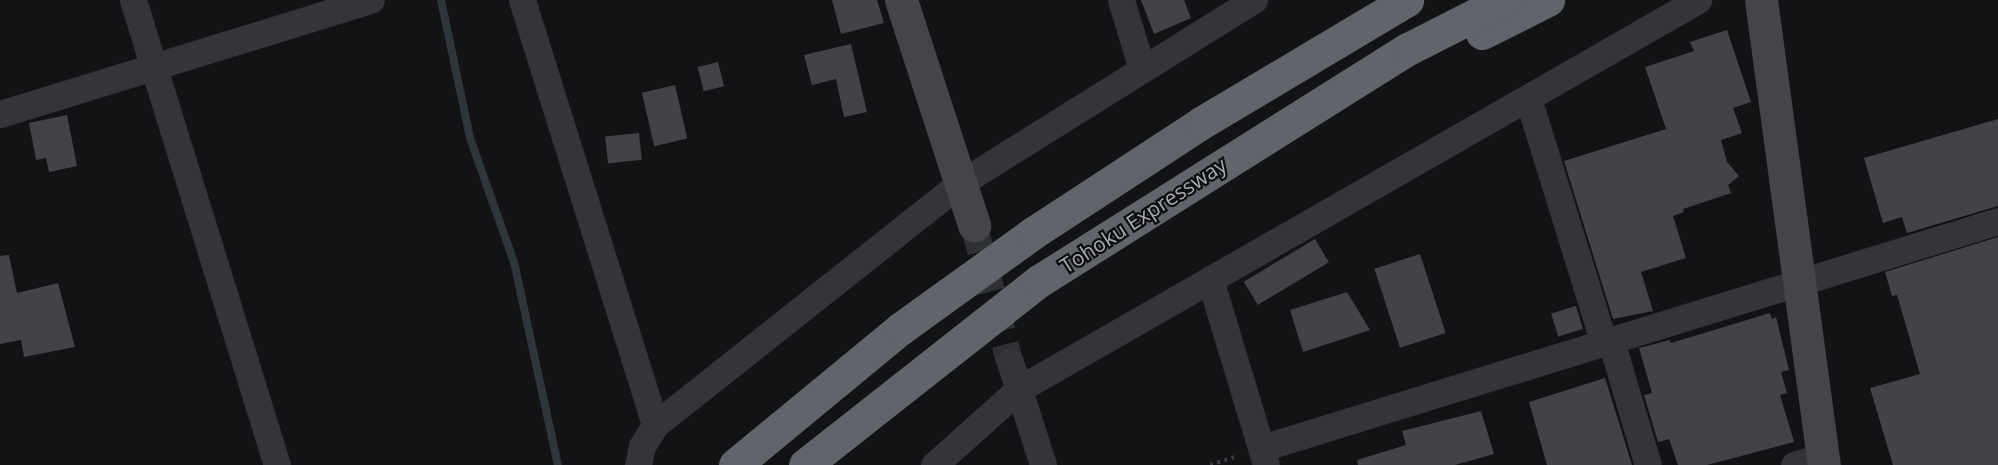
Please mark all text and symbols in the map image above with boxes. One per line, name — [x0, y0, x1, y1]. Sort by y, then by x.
street label: Tohoku Expressway — [1055, 152, 1231, 278]

